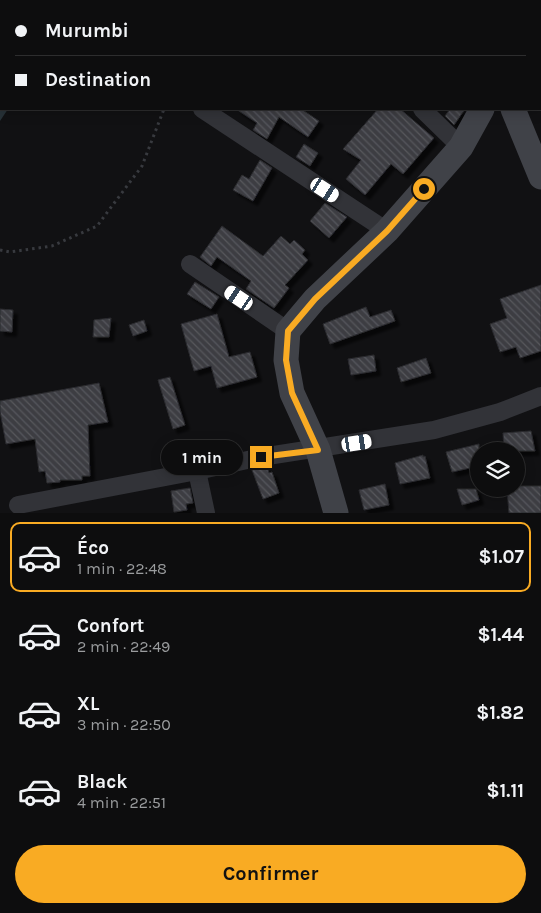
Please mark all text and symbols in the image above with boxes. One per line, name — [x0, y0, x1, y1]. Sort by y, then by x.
text: Murumbi — [45, 20, 129, 42]
text: Destination — [45, 69, 151, 91]
car — [308, 176, 341, 204]
route start — [413, 178, 435, 200]
car — [222, 283, 255, 313]
car — [341, 433, 372, 453]
callout: 1 min — [161, 440, 244, 474]
map controls — [470, 442, 525, 497]
button: layers — [470, 442, 525, 497]
route end — [250, 446, 272, 468]
text: 1 min — [182, 448, 222, 467]
icon: car — [17, 535, 62, 580]
text: Éco — [77, 537, 109, 559]
text: $1.07 — [479, 546, 524, 568]
text: 1 min · 22:48 — [77, 559, 167, 578]
icon: car — [17, 613, 62, 658]
text: Confort — [77, 615, 144, 637]
text: $1.44 — [477, 624, 524, 646]
text: 2 min · 22:49 — [77, 637, 170, 656]
icon: car — [17, 691, 62, 736]
text: XL — [77, 693, 99, 715]
text: $1.82 — [476, 702, 524, 724]
text: 3 min · 22:50 — [77, 715, 171, 734]
icon: car — [17, 769, 62, 814]
text: Black — [77, 771, 128, 793]
text: $1.11 — [487, 780, 524, 802]
text: 4 min · 22:51 — [77, 793, 166, 812]
button: Confirmer — [15, 845, 526, 903]

